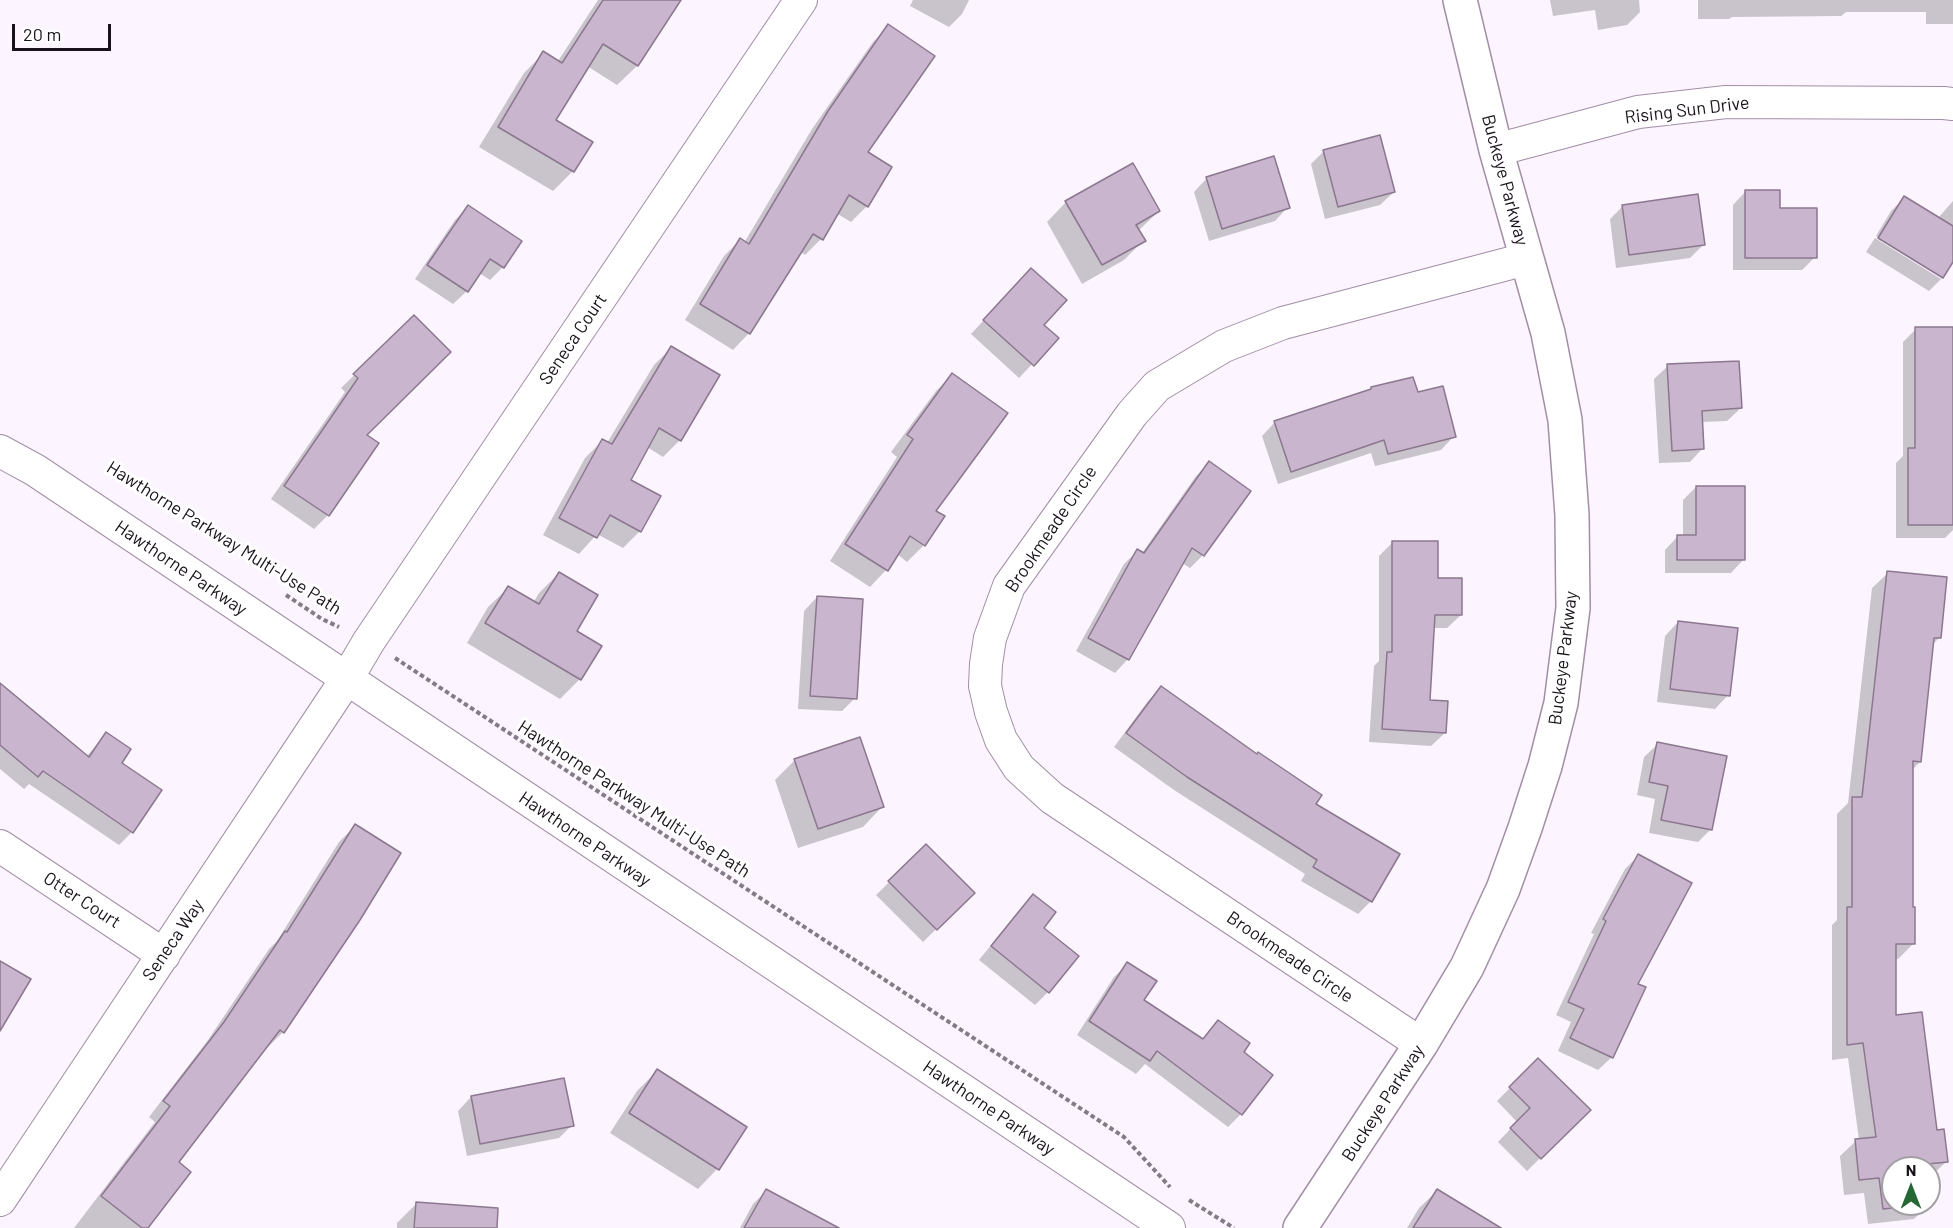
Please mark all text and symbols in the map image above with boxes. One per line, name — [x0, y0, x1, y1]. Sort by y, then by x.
scale bar — [15, 12, 114, 50]
text: 20 m — [23, 23, 61, 45]
street label: Rising Sun Drive — [1623, 92, 1751, 128]
street label: Buckeye Parkway — [1477, 112, 1533, 248]
street label: Seneca Court — [535, 289, 611, 389]
street label: Hawthorne Parkway Multi-Use Path — [103, 457, 345, 619]
street label: Brookmeade Circle — [1001, 462, 1101, 596]
street label: Hawthorne Parkway — [111, 516, 251, 620]
street label: Buckeye Parkway — [1544, 590, 1582, 726]
street label: Hawthorne Parkway Multi-Use Path — [514, 716, 754, 882]
street label: Hawthorne Parkway — [515, 787, 655, 891]
street label: Otter Court — [39, 867, 125, 933]
street label: Seneca Way — [138, 895, 208, 985]
street label: Brookmeade Circle — [1223, 907, 1357, 1007]
street label: Buckeye Parkway — [1337, 1041, 1429, 1165]
street label: Hawthorne Parkway — [919, 1056, 1059, 1160]
north arrow — [1881, 1156, 1941, 1216]
text: N — [1906, 1160, 1916, 1179]

